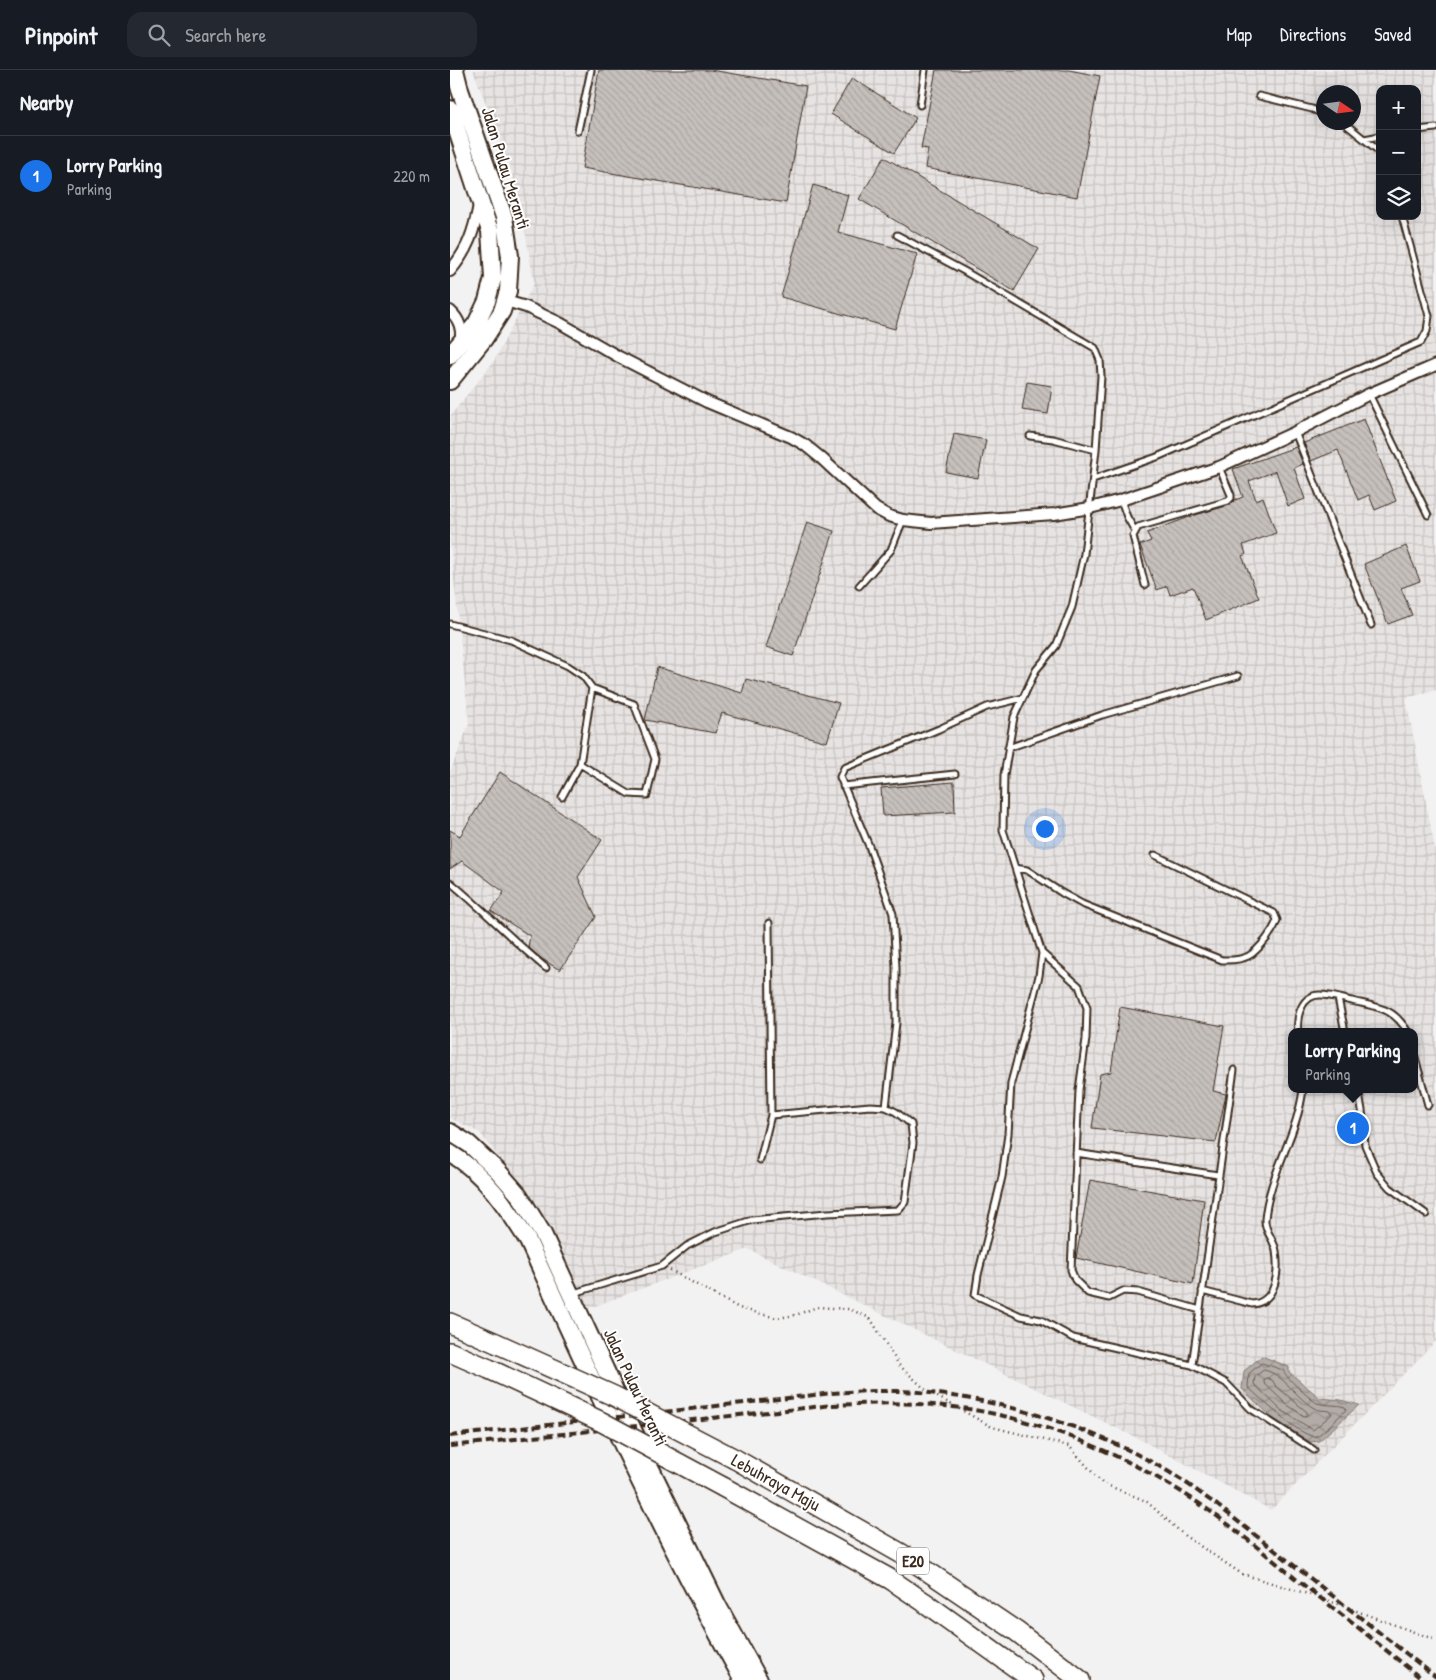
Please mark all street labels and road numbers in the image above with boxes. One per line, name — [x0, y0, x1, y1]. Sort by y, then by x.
street label: Jalan Pulau Meranti — [475, 104, 537, 232]
street label: Jalan Pulau Meranti — [598, 1324, 674, 1450]
street label: Lebuhraya Maju — [727, 1447, 825, 1517]
road number: E20 — [897, 1548, 929, 1574]

